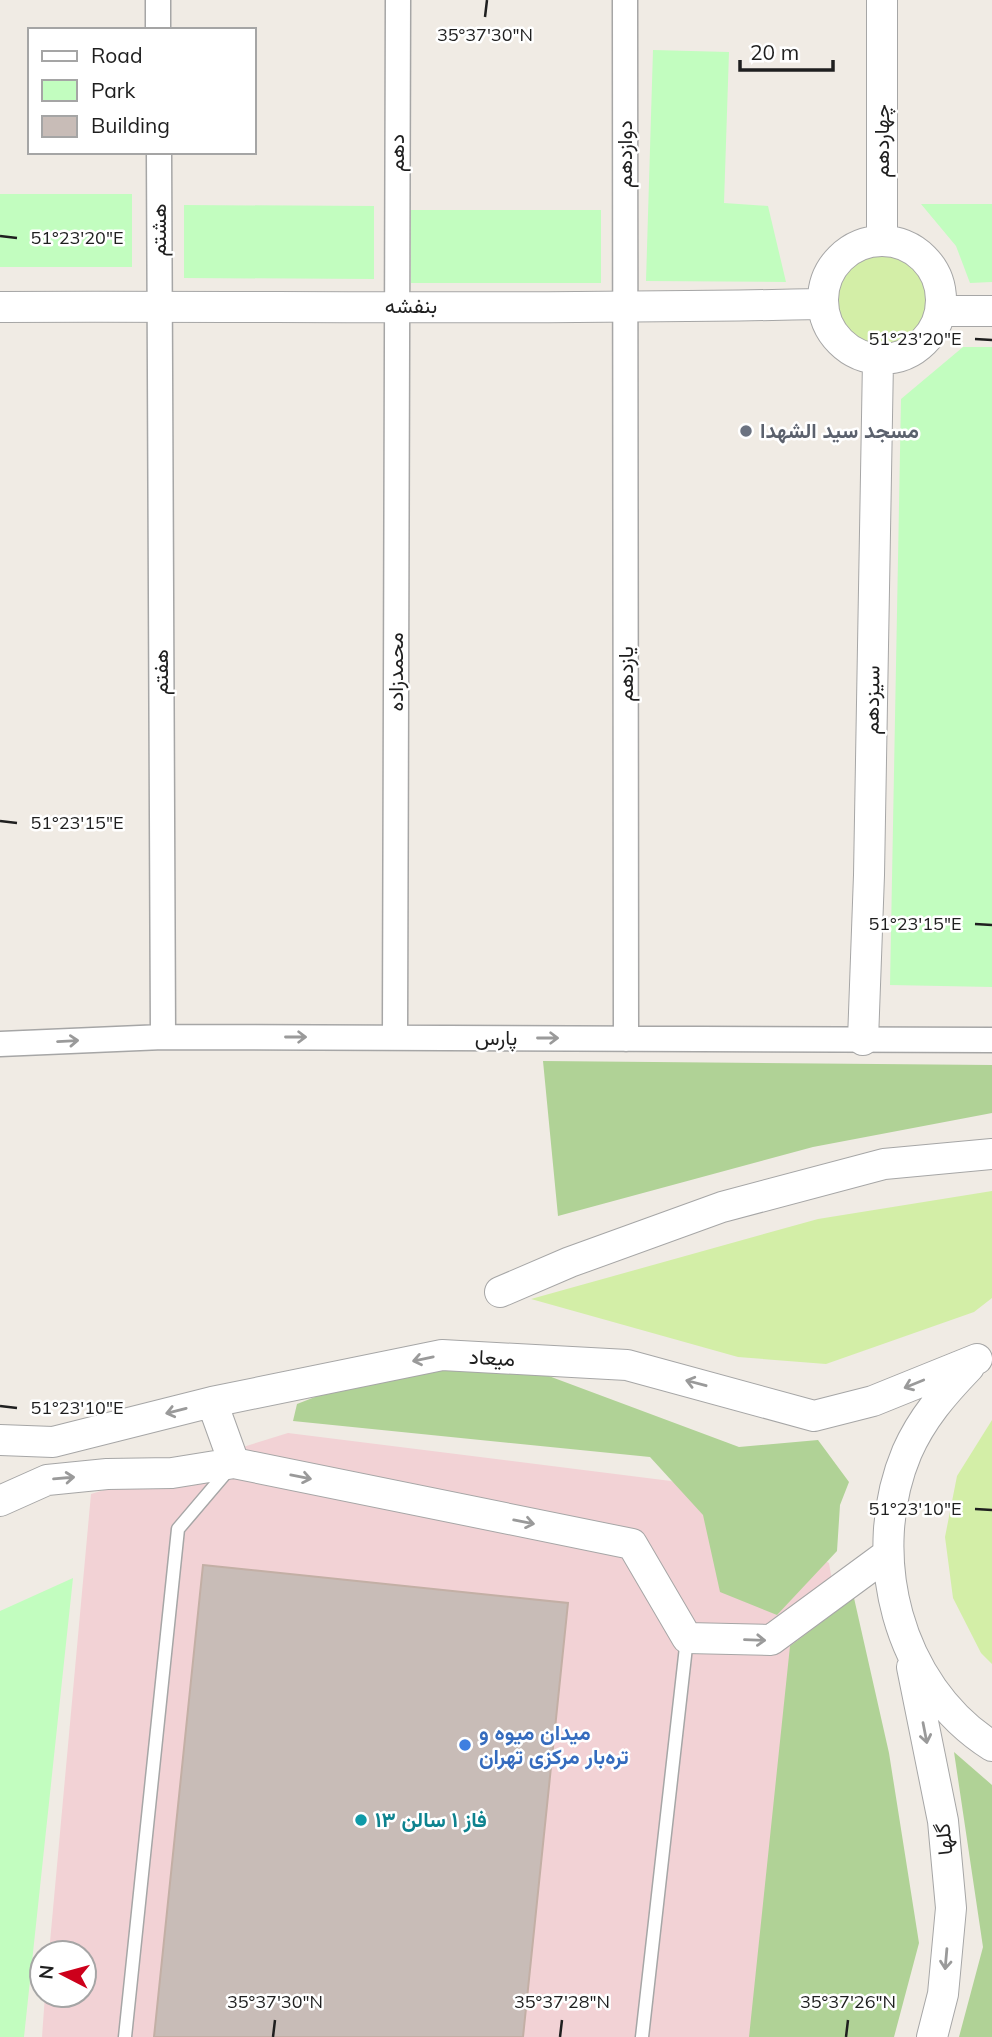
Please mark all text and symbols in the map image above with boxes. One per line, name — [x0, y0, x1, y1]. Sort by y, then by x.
text: 35°37'30"N — [437, 23, 533, 46]
legend — [28, 28, 256, 154]
scale bar — [740, 28, 833, 72]
text: 20 m — [750, 39, 799, 65]
text: Road — [91, 42, 142, 68]
text: Park — [91, 77, 135, 103]
street label: چهاردهم — [868, 104, 896, 178]
text: Building — [91, 112, 170, 138]
street label: دوازدهم — [611, 120, 639, 188]
street label: دهم — [383, 134, 411, 172]
street label: هشتم — [145, 203, 173, 257]
text: 51°23'20"E — [30, 226, 124, 249]
street label: بنفشه — [385, 292, 437, 318]
text: 51°23'20"E — [868, 327, 962, 350]
place label: مسجد سید الشهدا — [760, 417, 919, 444]
marker: مسجد سید الشهدا — [738, 423, 754, 439]
street label: محمدزاده — [382, 632, 409, 712]
street label: یازدهم — [612, 646, 640, 702]
street label: هفتم — [147, 649, 175, 695]
street label: سیزدهم — [857, 665, 887, 735]
text: 51°23'15"E — [30, 811, 124, 834]
text: 51°23'15"E — [868, 912, 962, 935]
street label: پارس — [475, 1024, 517, 1052]
one-way arrow — [284, 1030, 307, 1044]
one-way arrow — [536, 1031, 559, 1045]
one-way arrow — [56, 1034, 79, 1047]
street label: میعاد — [468, 1343, 516, 1371]
one-way arrow — [412, 1353, 435, 1366]
one-way arrow — [685, 1376, 707, 1389]
one-way arrow — [904, 1379, 926, 1392]
text: 51°23'10"E — [30, 1396, 124, 1419]
one-way arrow — [165, 1405, 188, 1418]
one-way arrow — [289, 1470, 312, 1484]
one-way arrow — [52, 1471, 75, 1484]
text: 51°23'10"E — [868, 1497, 962, 1520]
one-way arrow — [512, 1515, 535, 1529]
one-way arrow — [743, 1633, 766, 1646]
place label: میدان میوه و تره‌بار مرکزی تهران — [479, 1719, 629, 1770]
one-way arrow — [919, 1721, 933, 1744]
marker: میدان میوه و تره‌بار مرکزی تهران — [457, 1737, 473, 1753]
place label: فاز ۱ سالن ۱۳ — [375, 1806, 487, 1833]
marker: فاز ۱ سالن ۱۳ — [353, 1812, 369, 1828]
street label: گلها — [928, 1822, 959, 1856]
north arrow — [28, 1939, 98, 2009]
one-way arrow — [939, 1947, 952, 1969]
text: N — [33, 1964, 59, 1981]
text: 35°37'30"N — [227, 1990, 323, 2013]
text: 35°37'28"N — [514, 1990, 610, 2013]
text: 35°37'26"N — [800, 1990, 896, 2013]

